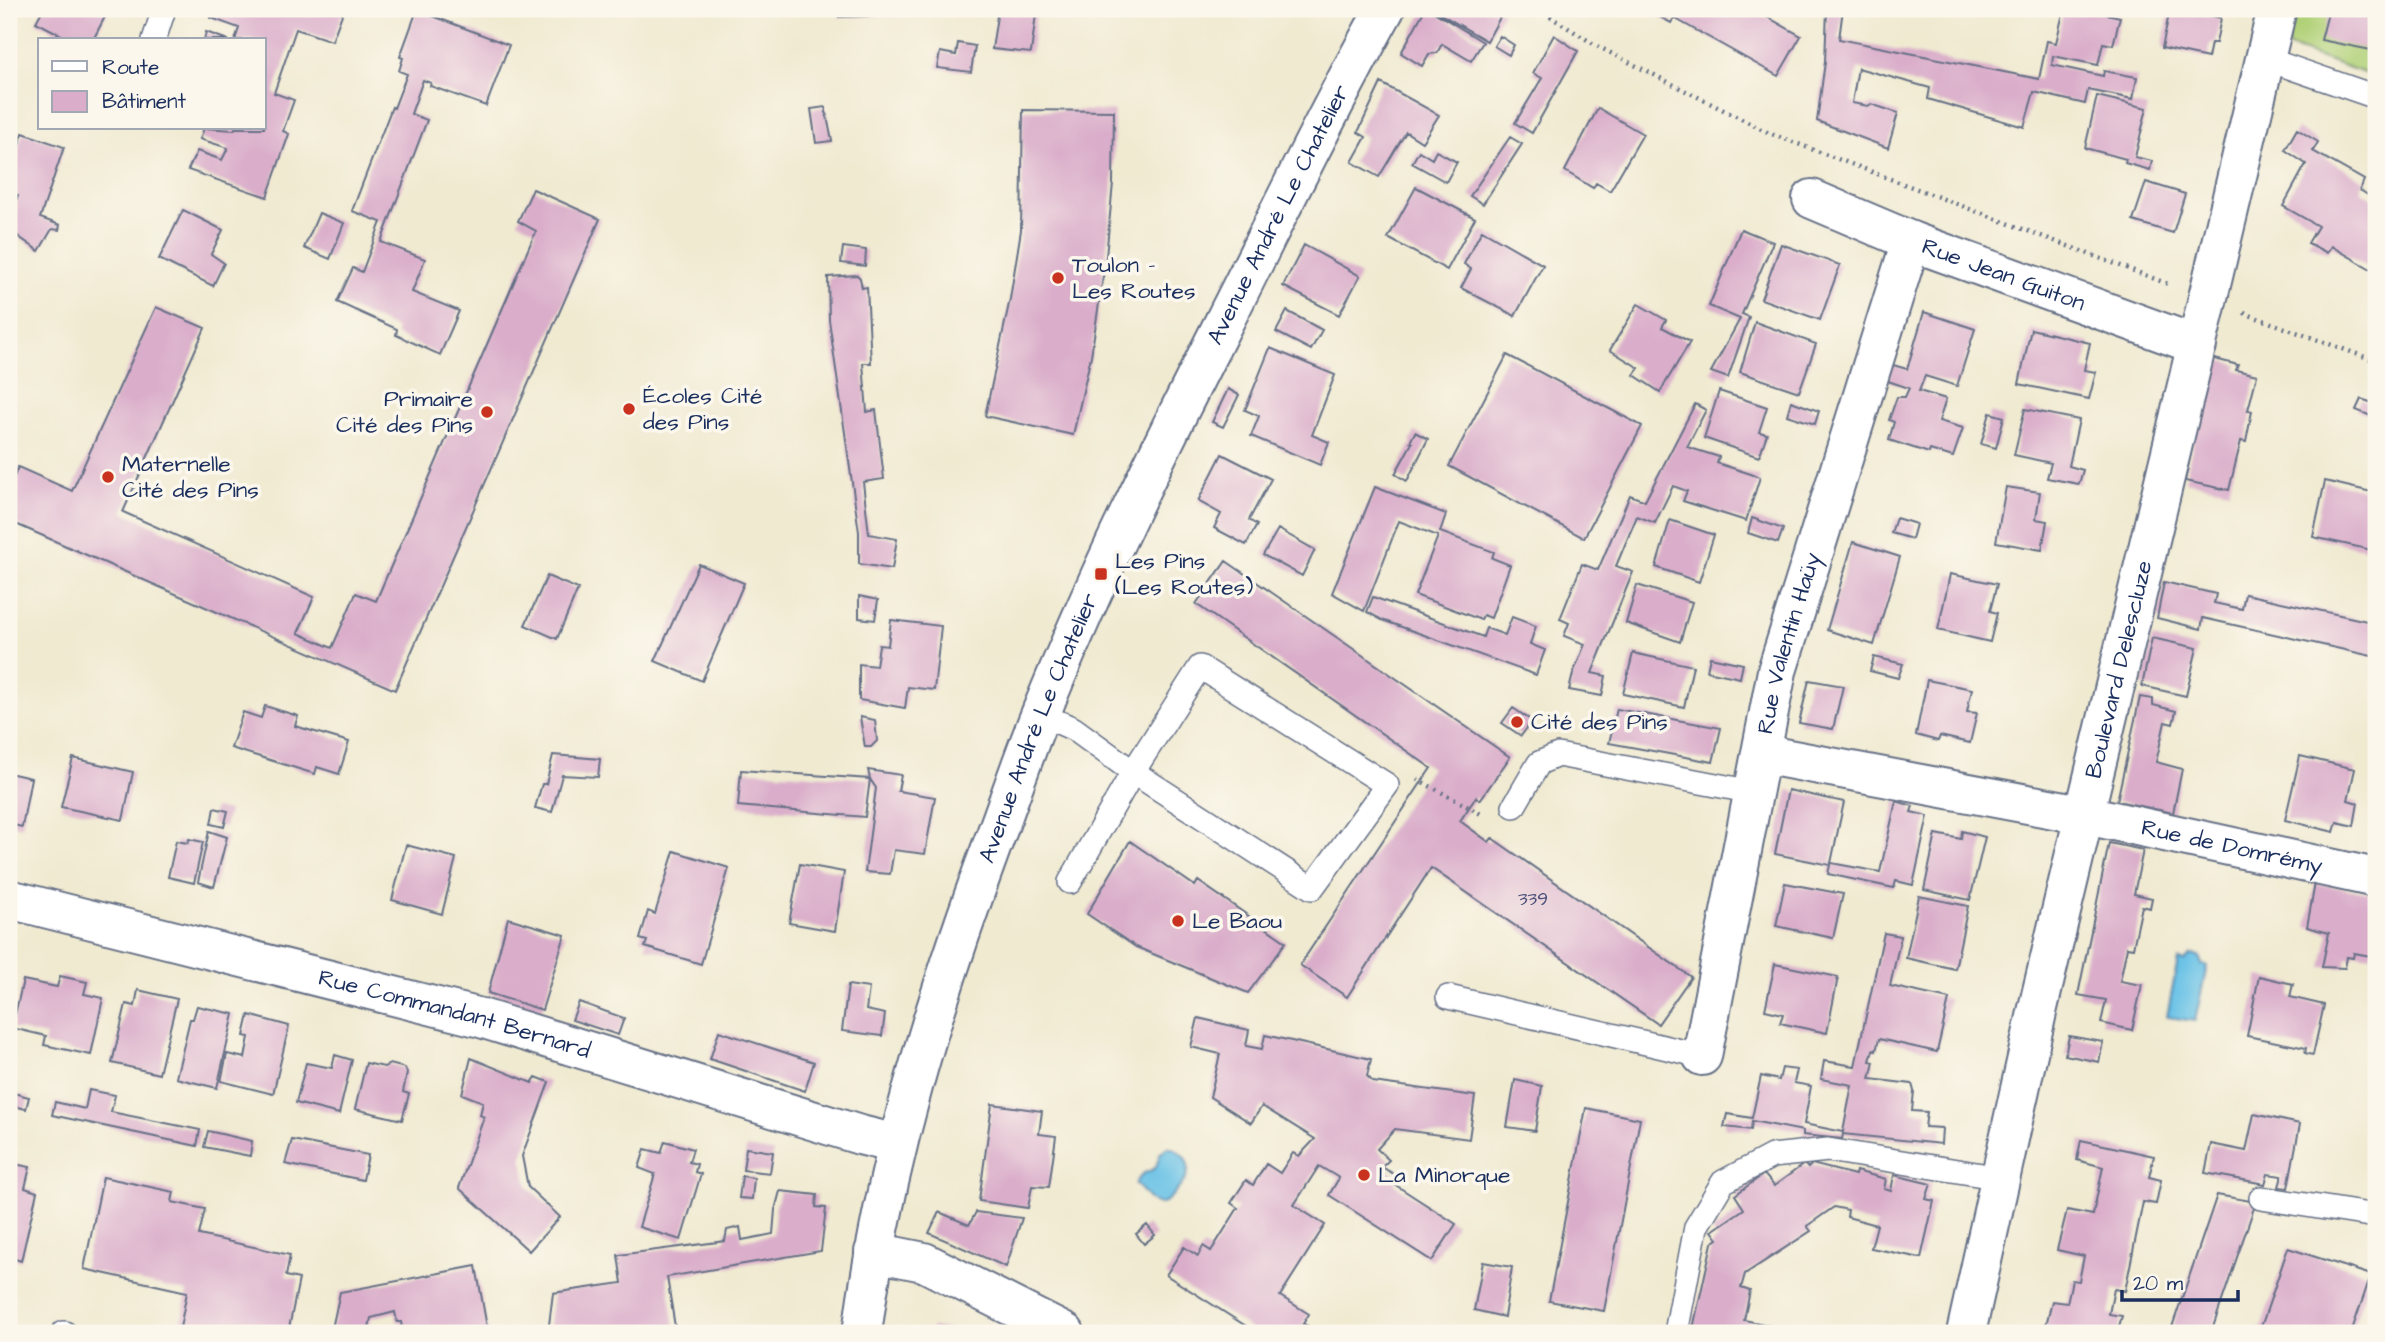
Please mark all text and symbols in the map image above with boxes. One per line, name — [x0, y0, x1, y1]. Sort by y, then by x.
legend — [38, 38, 266, 130]
text: Route — [102, 53, 159, 82]
street label: Avenue André Le Chatelier — [1199, 79, 1357, 350]
text: Bâtiment — [102, 87, 186, 116]
street label: Rue Jean Guiton — [1917, 230, 2090, 319]
place label: Toulon - Les Routes — [1072, 249, 1195, 307]
marker: Toulon - Les Routes — [1050, 270, 1066, 286]
place label: Écoles Cité des Pins — [643, 380, 762, 438]
place label: Primaire Cité des Pins — [336, 383, 473, 441]
marker: Écoles Cité des Pins — [621, 401, 637, 417]
marker: Primaire Cité des Pins — [479, 404, 495, 420]
place label: Maternelle Cité des Pins — [122, 448, 259, 506]
marker: Maternelle Cité des Pins — [100, 469, 116, 485]
place label: Les Pins (Les Routes) — [1115, 545, 1253, 603]
street label: Rue Valentin Haüy — [1749, 548, 1830, 737]
street label: Boulevard Delescluze — [2077, 557, 2161, 782]
marker: Les Pins (Les Routes) — [1093, 566, 1109, 582]
street label: Avenue André Le Chatelier — [971, 588, 1106, 867]
place label: Cité des Pins — [1531, 706, 1668, 738]
marker: Cité des Pins — [1509, 714, 1525, 730]
street label: Rue de Domrémy — [2138, 811, 2326, 883]
house number: 339 — [1518, 886, 1548, 913]
place label: Le Baou — [1192, 905, 1282, 937]
marker: Le Baou — [1170, 913, 1186, 929]
street label: Rue Commandant Bernard — [315, 962, 594, 1067]
place label: La Minorque — [1378, 1159, 1510, 1191]
marker: La Minorque — [1356, 1167, 1372, 1183]
scale bar — [2122, 1258, 2238, 1302]
text: 20 m — [2133, 1269, 2184, 1298]

